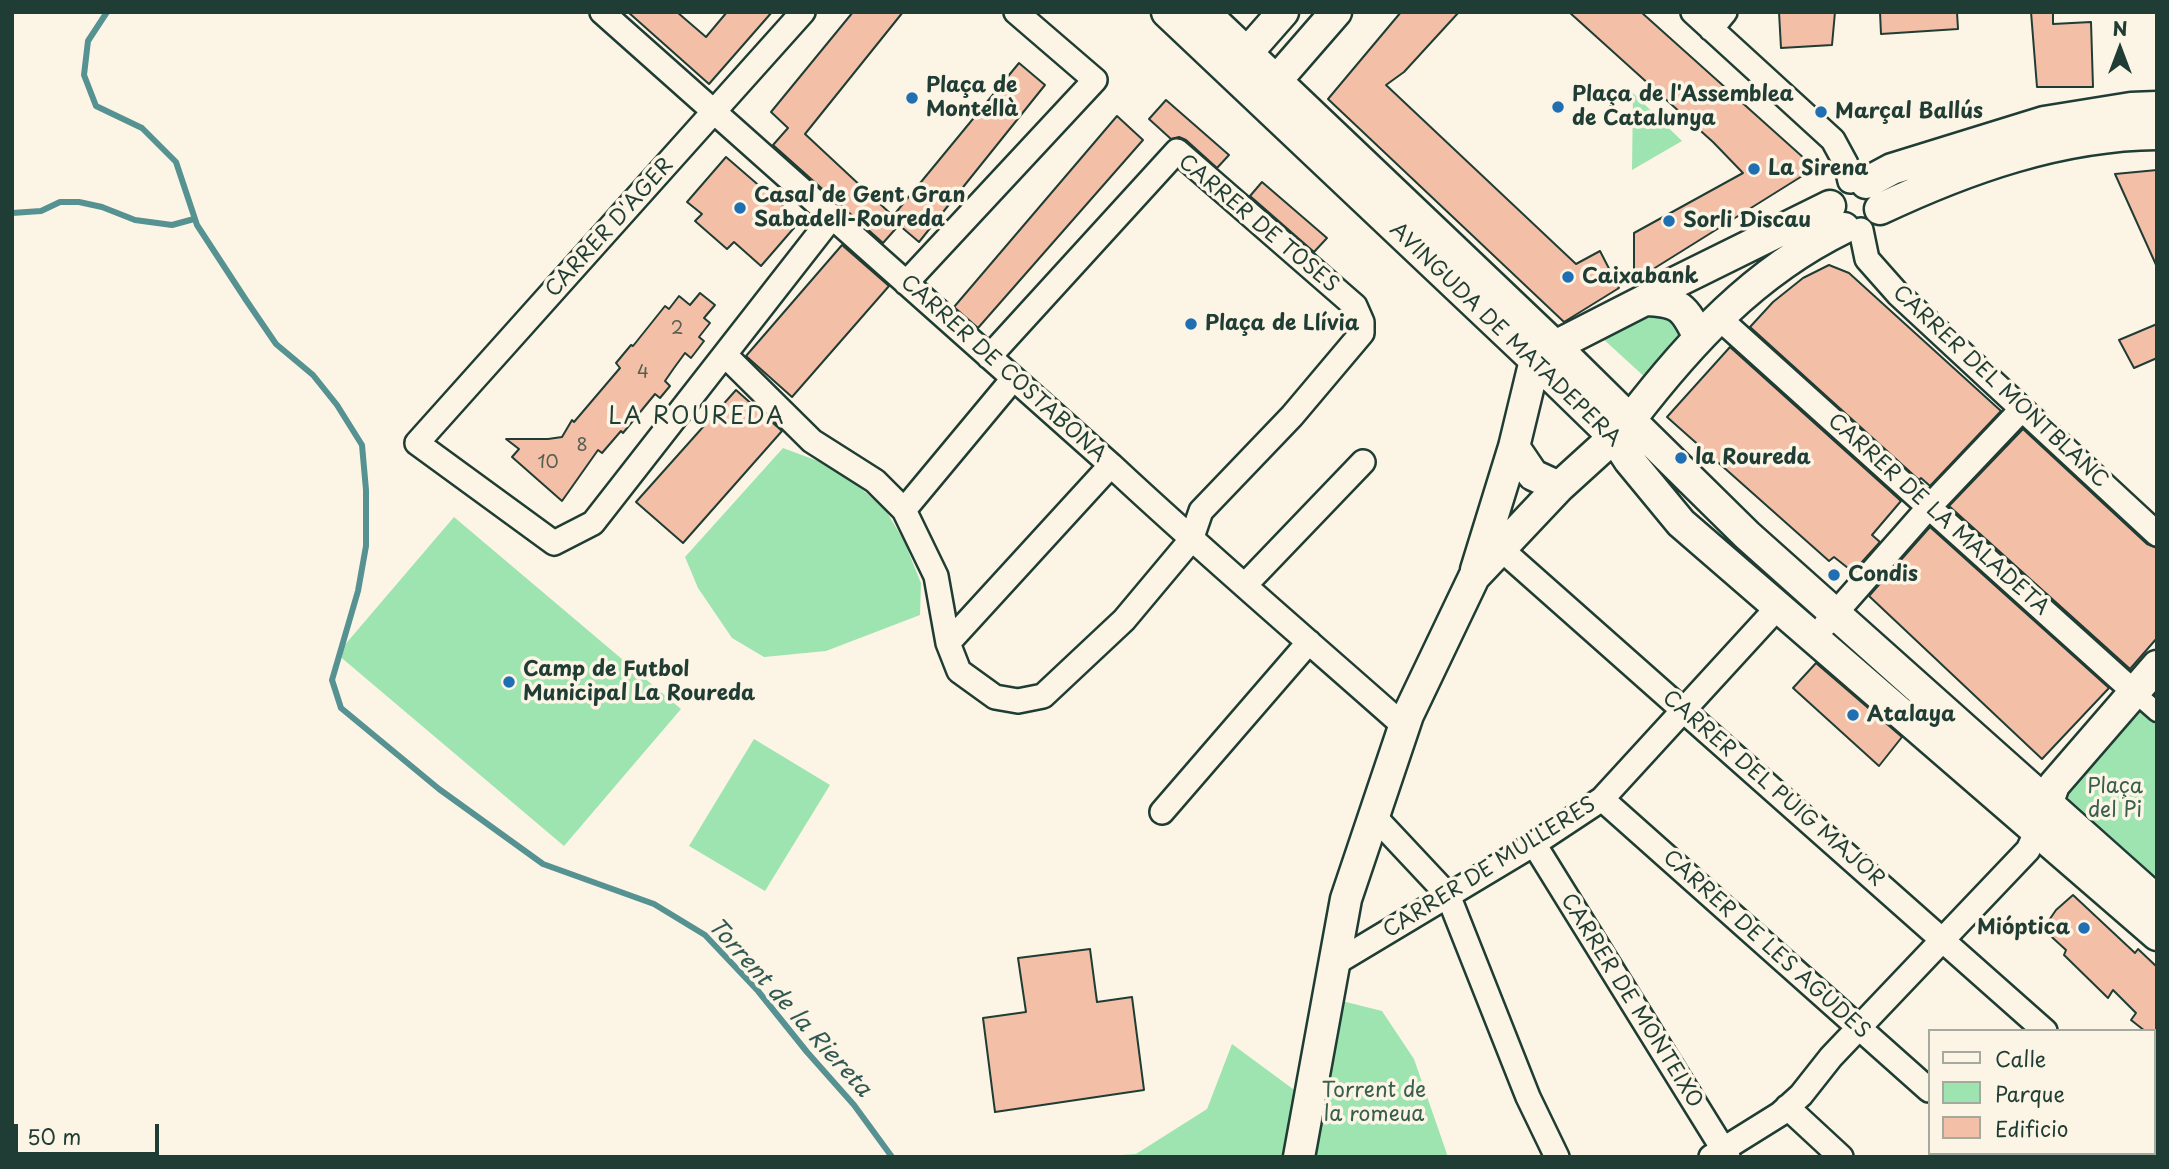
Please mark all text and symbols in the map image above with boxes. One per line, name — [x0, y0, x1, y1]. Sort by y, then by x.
north arrow — [2085, 14, 2155, 84]
text: N — [2112, 14, 2128, 42]
place label: Plaça de Montellà — [926, 73, 1018, 123]
place label: Plaça de l'Assemblea de Catalunya — [1572, 82, 1794, 132]
marker: Plaça de Montellà — [904, 90, 920, 106]
marker: Plaça de l'Assemblea de Catalunya — [1550, 99, 1566, 115]
place label: Marçal Ballús — [1835, 99, 1983, 125]
marker: Marçal Ballús — [1813, 104, 1829, 120]
street label: CARRER DE TOSES — [1173, 150, 1343, 298]
street label: CARRER D'AGER — [541, 153, 679, 303]
place label: La Sirena — [1768, 156, 1869, 182]
marker: La Sirena — [1746, 161, 1762, 177]
place label: Casal de Gent Gran Sabadell-Roureda — [754, 183, 965, 233]
marker: Casal de Gent Gran Sabadell-Roureda — [732, 200, 748, 216]
place label: Sorli Discau — [1683, 208, 1811, 234]
marker: Sorli Discau — [1661, 213, 1677, 229]
street label: AVINGUDA DE MATADEPERA — [1384, 217, 1626, 453]
place label: Caixabank — [1582, 264, 1698, 290]
marker: Caixabank — [1560, 269, 1576, 285]
street label: CARRER DE COSTABONA — [895, 270, 1111, 468]
street label: CARRER DEL MONTBLANC — [1887, 281, 2113, 493]
place label: Plaça de Llívia — [1205, 311, 1359, 337]
marker: Plaça de Llívia — [1183, 316, 1199, 332]
house number: 2 — [671, 318, 683, 340]
house number: 4 — [637, 362, 649, 384]
district label: LA ROUREDA — [611, 404, 783, 432]
street label: CARRER DE LA MALADETA — [1822, 409, 2054, 621]
house number: 8 — [576, 435, 588, 457]
place label: la Roureda — [1695, 445, 1811, 471]
marker: la Roureda — [1673, 450, 1689, 466]
house number: 10 — [537, 452, 559, 474]
place label: Condis — [1848, 562, 1918, 588]
marker: Condis — [1826, 567, 1842, 583]
place label: Camp de Futbol Municipal La Roureda — [523, 657, 755, 707]
marker: Camp de Futbol Municipal La Roureda — [501, 674, 517, 690]
street label: CARRER DEL PUIG MAJOR — [1657, 686, 1889, 892]
place label: Atalaya — [1867, 702, 1956, 728]
marker: Atalaya — [1845, 707, 1861, 723]
park label: Plaça del Pi — [2087, 774, 2143, 824]
street label: CARRER DE MULLERES — [1379, 792, 1601, 944]
street label: CARRER DE LES AGUDES — [1657, 845, 1875, 1045]
street label: CARRER DE MONTEIXO — [1555, 889, 1707, 1113]
water label: Torrent de la Riereta — [702, 913, 876, 1103]
place label: Mióptica — [1977, 915, 2070, 941]
marker: Mióptica — [2076, 920, 2092, 936]
legend — [1927, 1029, 2155, 1155]
text: Calle — [1995, 1042, 2046, 1074]
text: Parque — [1995, 1077, 2065, 1109]
park label: Torrent de la romeua — [1322, 1078, 1426, 1128]
scale bar — [18, 1110, 163, 1154]
text: Edificio — [1995, 1112, 2068, 1144]
text: 50 m — [27, 1120, 81, 1152]

